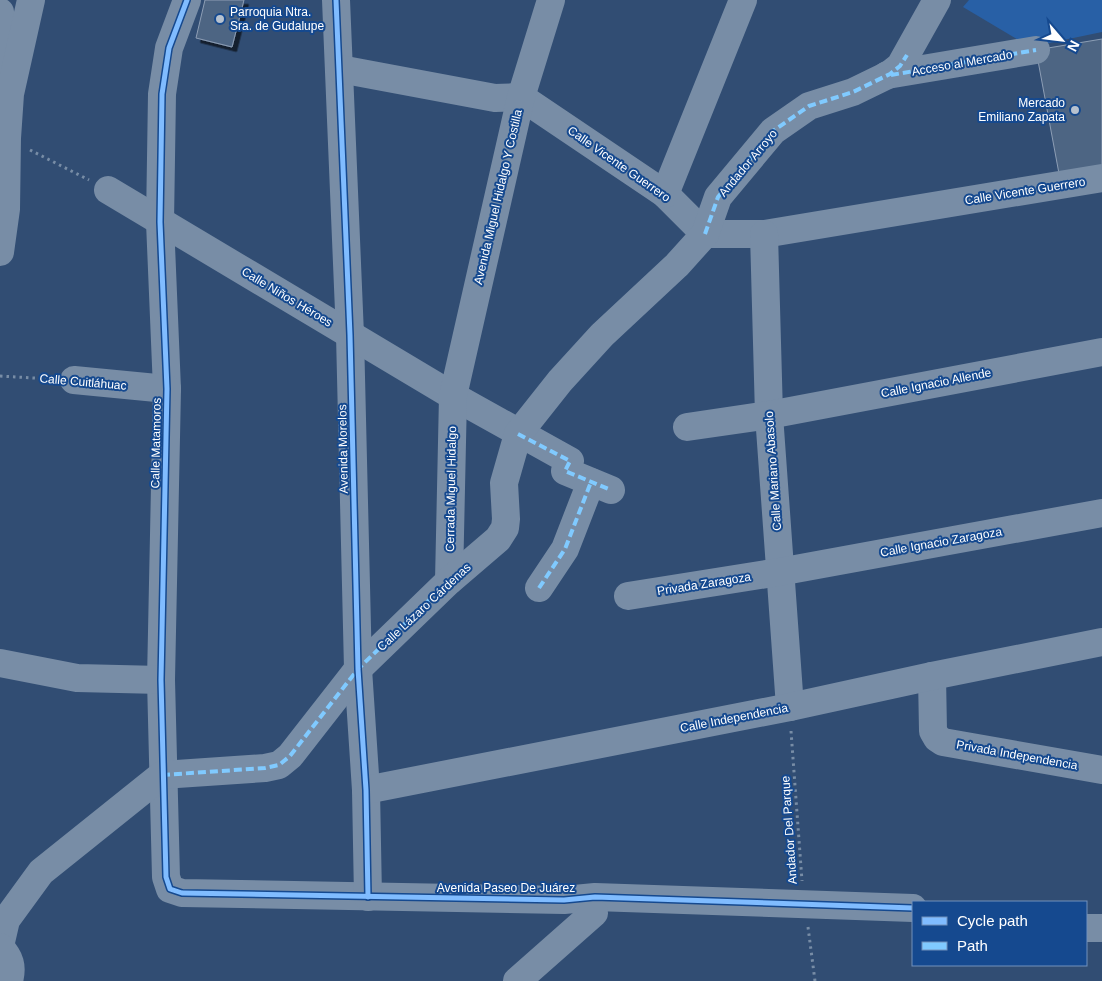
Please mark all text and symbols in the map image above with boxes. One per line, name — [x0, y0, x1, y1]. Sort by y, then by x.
place label: Parroquia Ntra. Sra. de Gudalupe — [230, 5, 324, 33]
marker: Parroquia Ntra. Sra. de Gudalupe — [214, 13, 226, 25]
north arrow — [1037, 15, 1087, 65]
text: N — [1064, 38, 1083, 54]
street label: Acceso al Mercado — [911, 47, 1014, 79]
place label: Mercado Emiliano Zapata — [978, 96, 1065, 124]
marker: Mercado Emiliano Zapata — [1069, 104, 1081, 116]
street label: Avenida Miguel Hidalgo Y Costilla — [471, 108, 525, 286]
street label: Calle Vicente Guerrero — [565, 123, 673, 205]
street label: Andador Arroyo — [716, 126, 780, 199]
street label: Calle Vicente Guerrero — [964, 175, 1087, 207]
street label: Calle Niños Héroes — [239, 264, 335, 330]
street label: Calle Ignacio Allende — [880, 365, 993, 401]
street label: Calle Cuitláhuac — [39, 371, 127, 393]
street label: Calle Matamoros — [148, 398, 164, 488]
street label: Avenida Morelos — [335, 404, 351, 494]
street label: Calle Mariano Abasolo — [762, 410, 784, 531]
street label: Cerrada Miguel Hidalgo — [443, 426, 459, 552]
street label: Calle Ignacio Zaragoza — [879, 524, 1003, 560]
street label: Calle Lázaro Cárdenas — [374, 560, 474, 654]
street label: Privada Zaragoza — [656, 570, 752, 598]
street label: Calle Independencia — [679, 701, 789, 735]
street label: Privada Independencia — [955, 737, 1079, 773]
street label: Andador Del Parque — [778, 775, 800, 885]
street label: Avenida Paseo De Juárez — [437, 881, 575, 895]
legend — [912, 901, 1087, 966]
text: Cycle path — [957, 912, 1028, 929]
text: Path — [957, 937, 988, 954]

